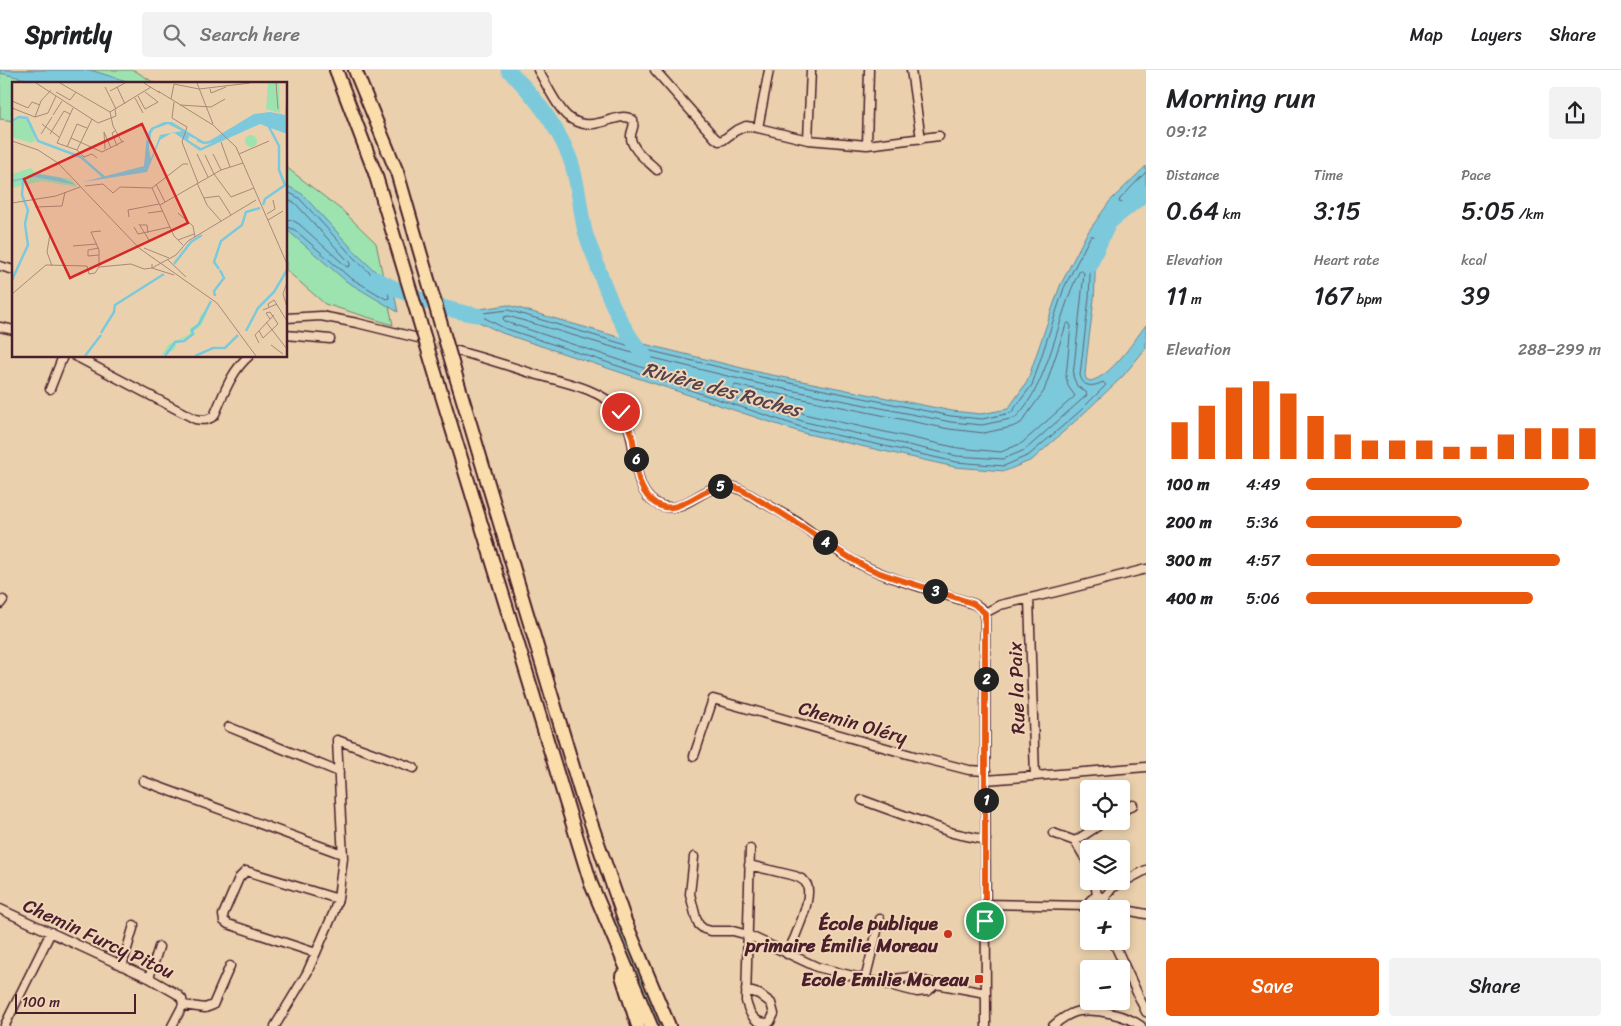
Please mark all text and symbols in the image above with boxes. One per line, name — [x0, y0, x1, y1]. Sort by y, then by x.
search box — [142, 12, 492, 57]
text: Sprintly — [25, 14, 112, 56]
text: Search here — [200, 18, 300, 51]
text: Map — [1410, 19, 1443, 51]
text: Layers — [1471, 19, 1522, 51]
text: Share — [1550, 19, 1596, 51]
icon: search — [160, 21, 188, 49]
text: Morning run — [1166, 73, 1316, 122]
inset map — [12, 82, 288, 358]
button: share — [1549, 87, 1601, 139]
text: 09:12 — [1166, 117, 1207, 146]
text: Distance — [1166, 163, 1219, 188]
text: Time — [1314, 163, 1343, 188]
text: Pace — [1461, 163, 1491, 188]
text: 0.64 — [1166, 188, 1219, 233]
text: 3:15 — [1314, 188, 1361, 233]
text: 5:05 — [1461, 188, 1515, 233]
text: km — [1219, 202, 1241, 227]
text: /km — [1515, 202, 1544, 227]
text: Elevation — [1166, 248, 1223, 273]
text: Heart rate — [1314, 248, 1379, 273]
text: kcal — [1461, 248, 1487, 273]
text: 11 — [1166, 273, 1187, 318]
text: 167 — [1314, 273, 1353, 318]
text: 39 — [1461, 273, 1490, 318]
text: m — [1187, 287, 1202, 312]
text: bpm — [1353, 287, 1382, 312]
text: Elevation — [1166, 335, 1231, 364]
text: 288–299 m — [1518, 335, 1601, 364]
water label: Rivière des Roches — [639, 352, 808, 428]
pin — [600, 391, 642, 433]
icon: check — [607, 398, 635, 426]
pin: 6 — [624, 446, 648, 472]
text: 6 — [633, 447, 640, 472]
text: 100 m — [1166, 470, 1210, 499]
text: 4:49 — [1246, 470, 1281, 499]
pin: 5 — [708, 474, 732, 498]
text: 5 — [716, 474, 725, 499]
text: 200 m — [1166, 508, 1212, 537]
text: 5:36 — [1246, 508, 1278, 537]
pin: 4 — [812, 530, 838, 554]
text: 4 — [821, 530, 830, 555]
text: 300 m — [1166, 546, 1211, 575]
text: 4:57 — [1246, 546, 1280, 575]
pin: 3 — [922, 578, 948, 604]
text: 3 — [932, 579, 939, 604]
text: 400 m — [1166, 584, 1213, 613]
text: 5:06 — [1246, 584, 1280, 613]
street label: Rue la Paix — [998, 641, 1035, 735]
pin: 2 — [974, 666, 998, 692]
text: 2 — [982, 667, 991, 692]
street label: Chemin Oléry — [795, 691, 911, 754]
map controls — [1080, 780, 1130, 1010]
button: locate — [1080, 780, 1130, 830]
pin: 1 — [974, 788, 998, 812]
text: 1 — [983, 788, 990, 813]
button: layers — [1080, 840, 1130, 890]
street label: Chemin Furcy Pitou — [18, 889, 180, 988]
pin — [964, 900, 1006, 942]
button: + — [1080, 900, 1130, 950]
place label: École publique primaire Émilie Moreau — [743, 907, 939, 962]
icon: arrive — [971, 907, 999, 935]
marker: École publique primaire Émilie Moreau — [942, 928, 954, 940]
button: Save — [1166, 958, 1379, 1016]
button: Share — [1389, 958, 1601, 1016]
button: − — [1080, 960, 1130, 1010]
place label: Ecole Emilie Moreau — [801, 963, 970, 996]
marker: Ecole Emilie Moreau — [973, 973, 985, 985]
text: 100 m — [22, 990, 60, 1015]
scale bar — [15, 991, 136, 1014]

